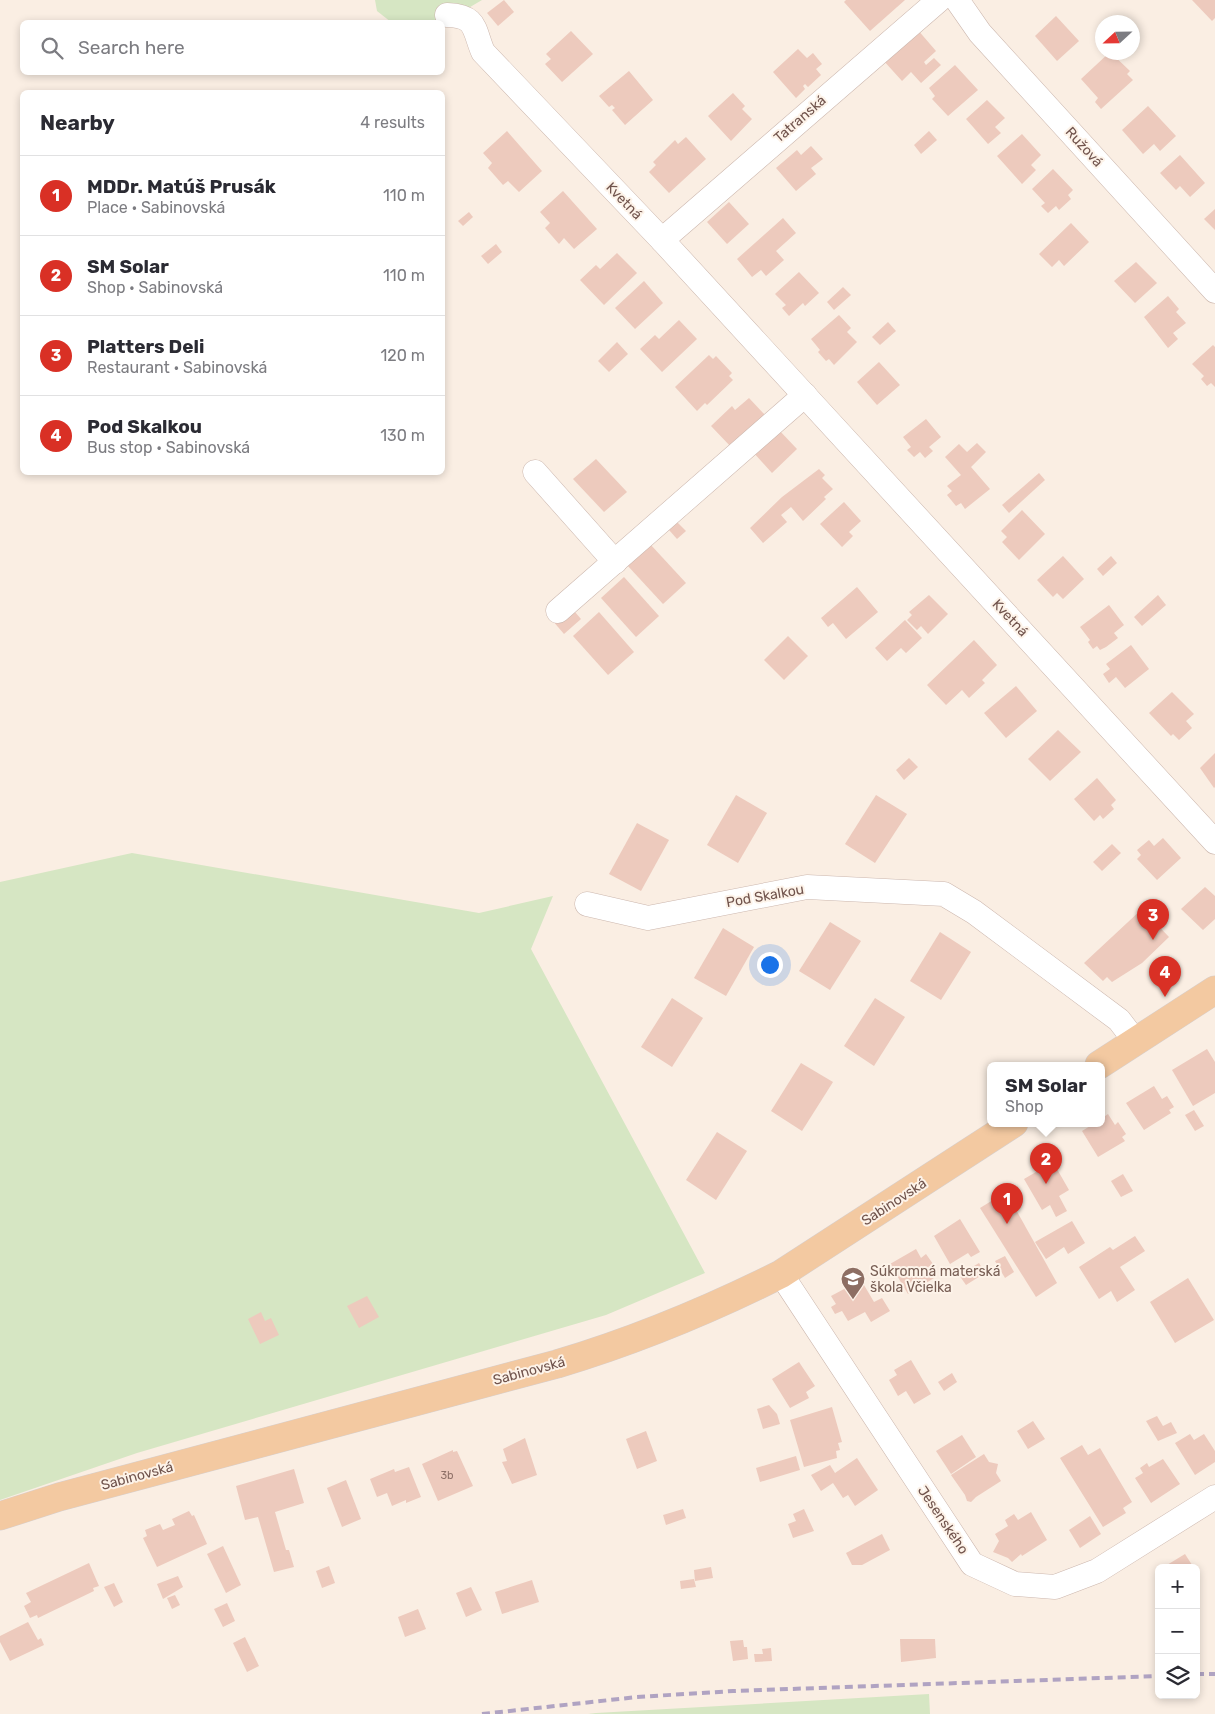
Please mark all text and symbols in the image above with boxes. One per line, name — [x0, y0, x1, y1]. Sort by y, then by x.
north arrow — [1095, 15, 1140, 60]
search box — [20, 20, 445, 75]
icon: search — [38, 34, 66, 62]
text: Search here — [78, 36, 185, 59]
street label: Tatranská — [771, 92, 829, 146]
text: Nearby — [40, 110, 115, 135]
text: 4 results — [360, 113, 425, 132]
street label: Ružová — [1062, 124, 1106, 170]
text: MDDr. Matúš Prusák — [87, 175, 276, 198]
street label: Kvetná — [602, 179, 646, 223]
text: 1 — [52, 186, 60, 205]
text: 110 m — [383, 186, 425, 205]
text: Place · Sabinovská — [87, 198, 225, 217]
text: SM Solar — [87, 255, 169, 278]
text: 2 — [51, 266, 61, 285]
text: 110 m — [383, 266, 425, 285]
text: Shop · Sabinovská — [87, 278, 223, 297]
text: Platters Deli — [87, 335, 204, 358]
text: 3 — [51, 346, 61, 365]
text: 120 m — [380, 346, 425, 365]
text: Restaurant · Sabinovská — [87, 358, 267, 377]
text: Pod Skalkou — [87, 415, 202, 438]
text: 4 — [51, 426, 61, 445]
text: 130 m — [380, 426, 425, 445]
text: Bus stop · Sabinovská — [87, 438, 250, 457]
street label: Kvetná — [989, 596, 1031, 640]
street label: Pod Skalkou — [725, 881, 805, 911]
pin: 3 — [1137, 899, 1169, 940]
your location — [757, 952, 783, 978]
pin: 4 — [1149, 956, 1181, 997]
popup — [987, 1062, 1105, 1127]
text: SM Solar — [1005, 1074, 1087, 1097]
text: Shop — [1005, 1097, 1043, 1116]
pin: 2 — [1030, 1143, 1062, 1184]
street label: Sabinovská — [858, 1175, 930, 1229]
pin: 1 — [991, 1183, 1023, 1224]
place label: Súkromná materská škola Včielka — [870, 1263, 1000, 1296]
school or university icon: Súkromná materská škola Včielka — [840, 1266, 866, 1300]
street label: Sabinovská — [491, 1353, 567, 1389]
street label: Sabinovská — [99, 1458, 175, 1494]
house number: 3b — [440, 1469, 454, 1482]
street label: Jesenského — [914, 1483, 972, 1557]
map controls — [1155, 1564, 1200, 1699]
button: + — [1155, 1564, 1200, 1609]
button: − — [1155, 1609, 1200, 1654]
button: layers — [1155, 1654, 1200, 1699]

